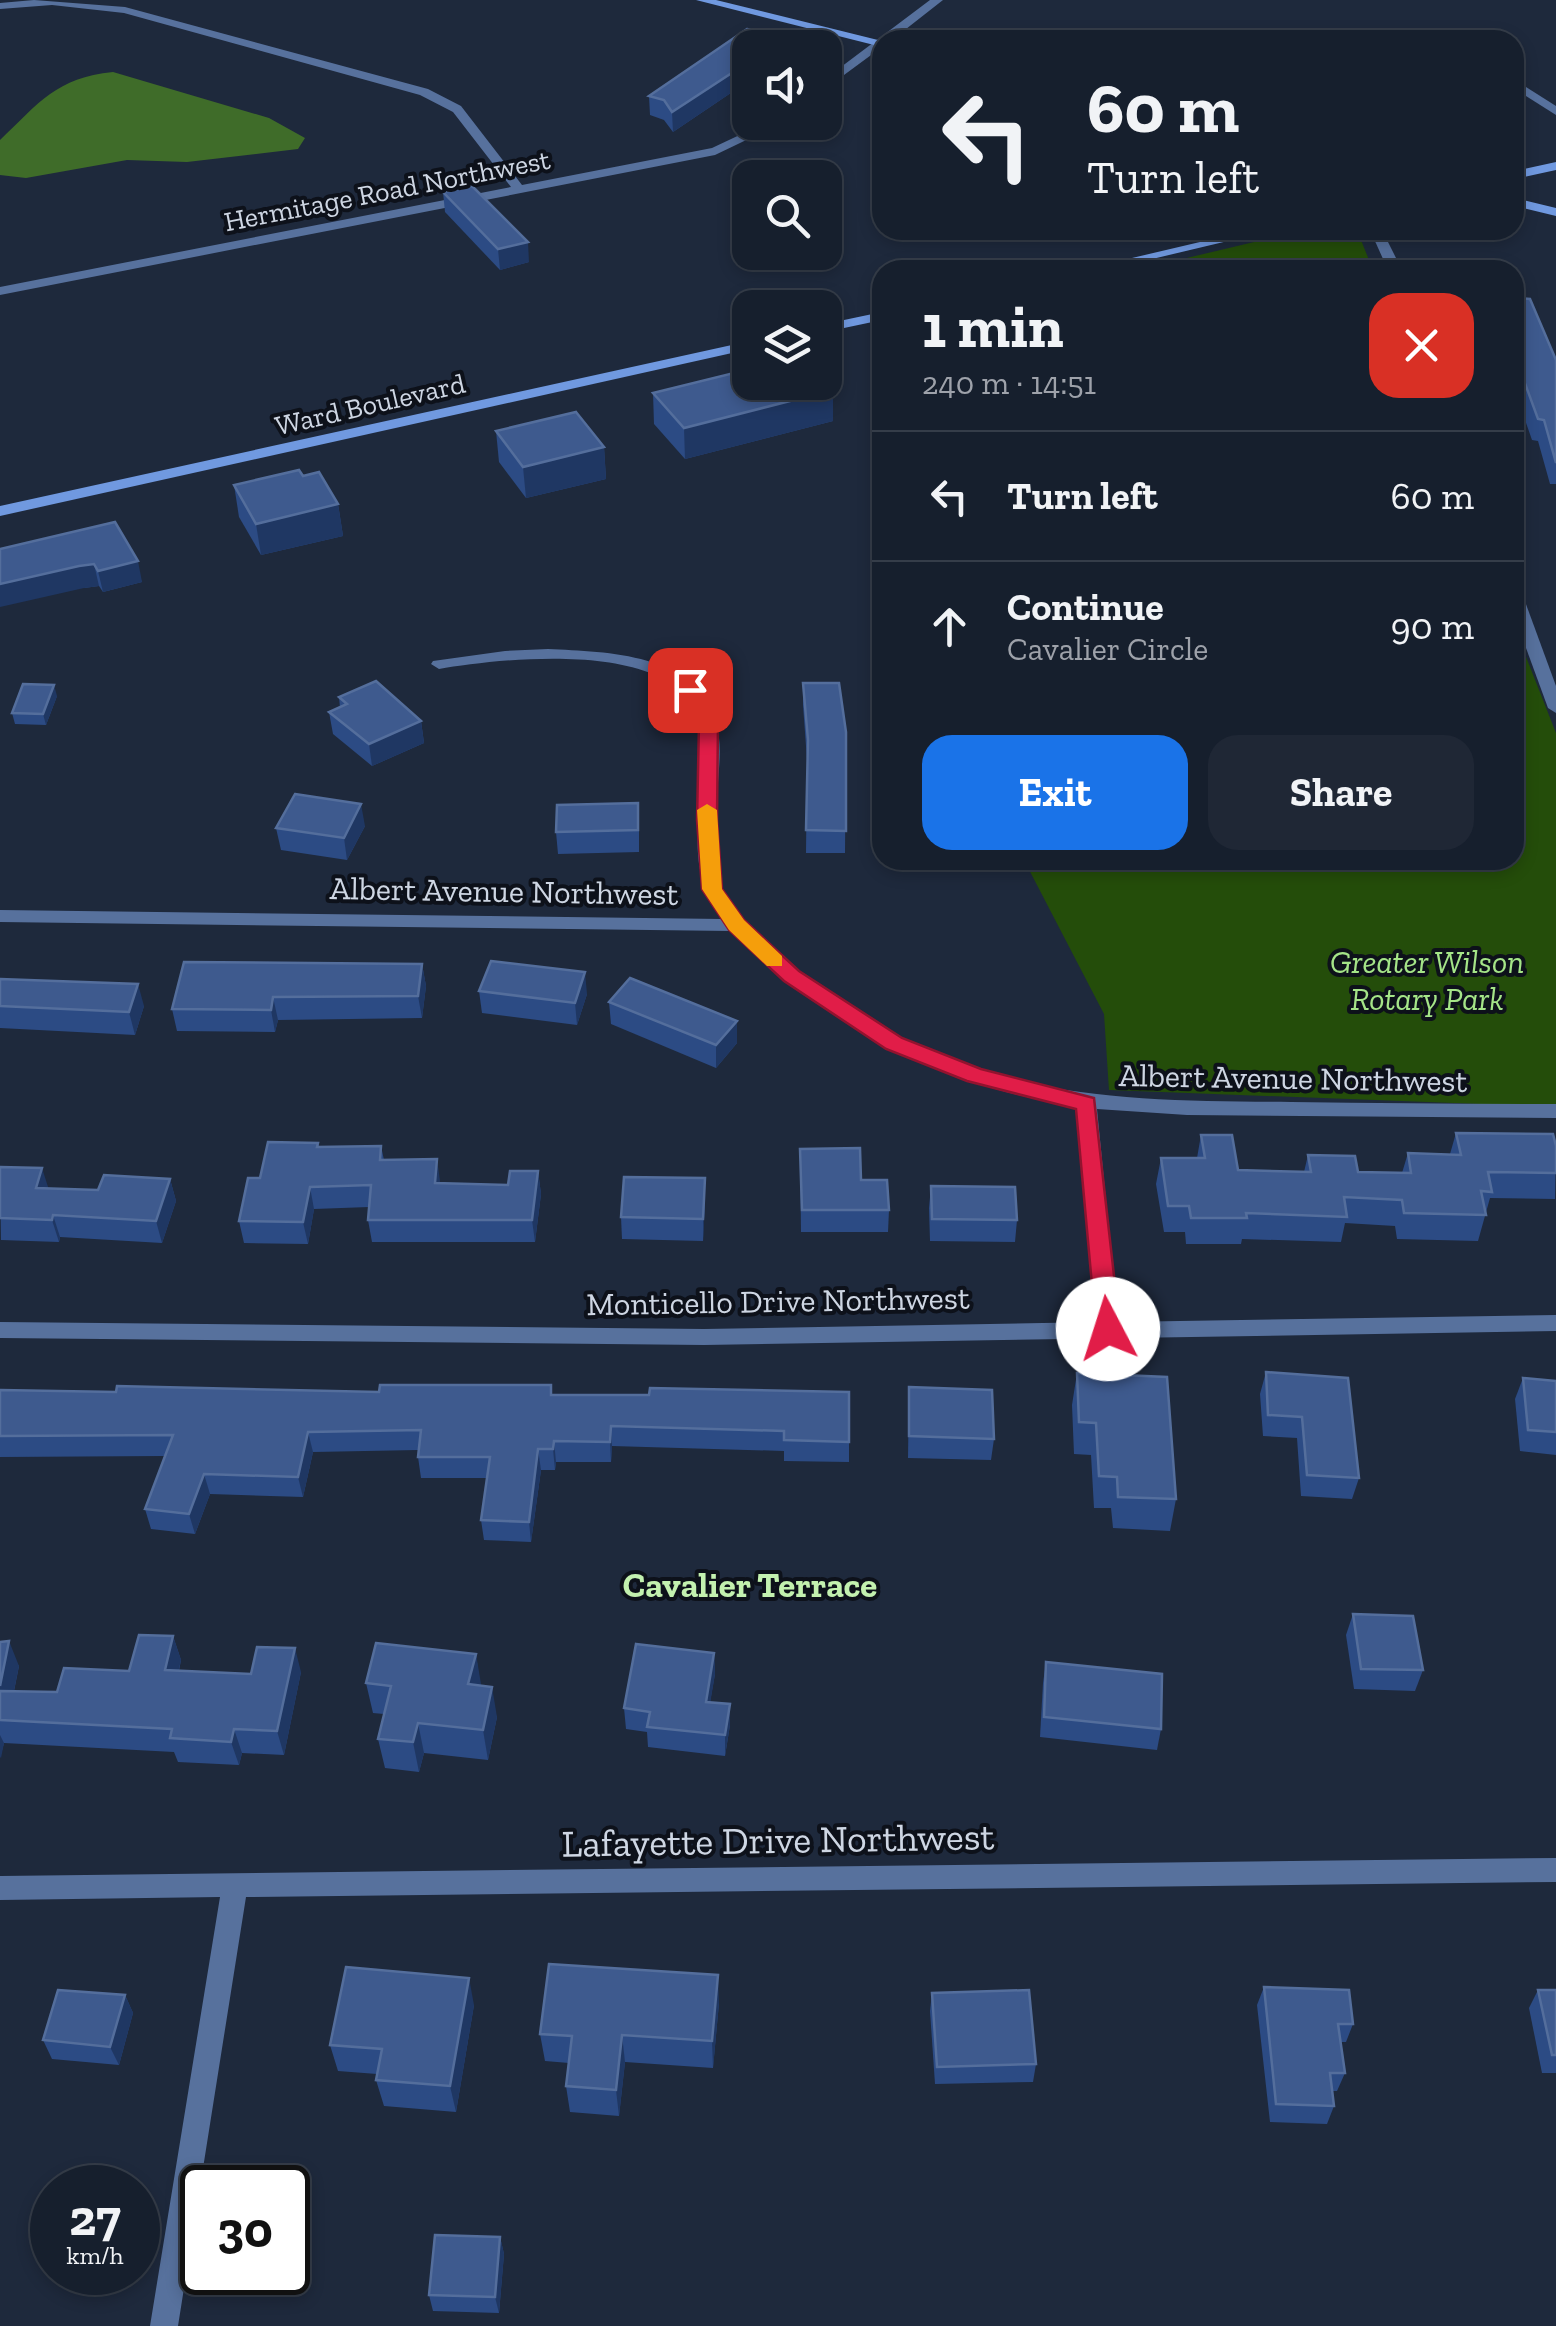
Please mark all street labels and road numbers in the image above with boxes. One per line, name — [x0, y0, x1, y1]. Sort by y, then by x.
street label: Hermitage Road Northwest — [221, 143, 553, 238]
street label: Ward Boulevard — [272, 367, 468, 442]
street label: Albert Avenue Northwest — [329, 869, 679, 913]
street label: Albert Avenue Northwest — [1118, 1056, 1468, 1100]
street label: Monticello Drive Northwest — [586, 1279, 970, 1323]
street label: Lafayette Drive Northwest — [561, 1813, 995, 1867]

